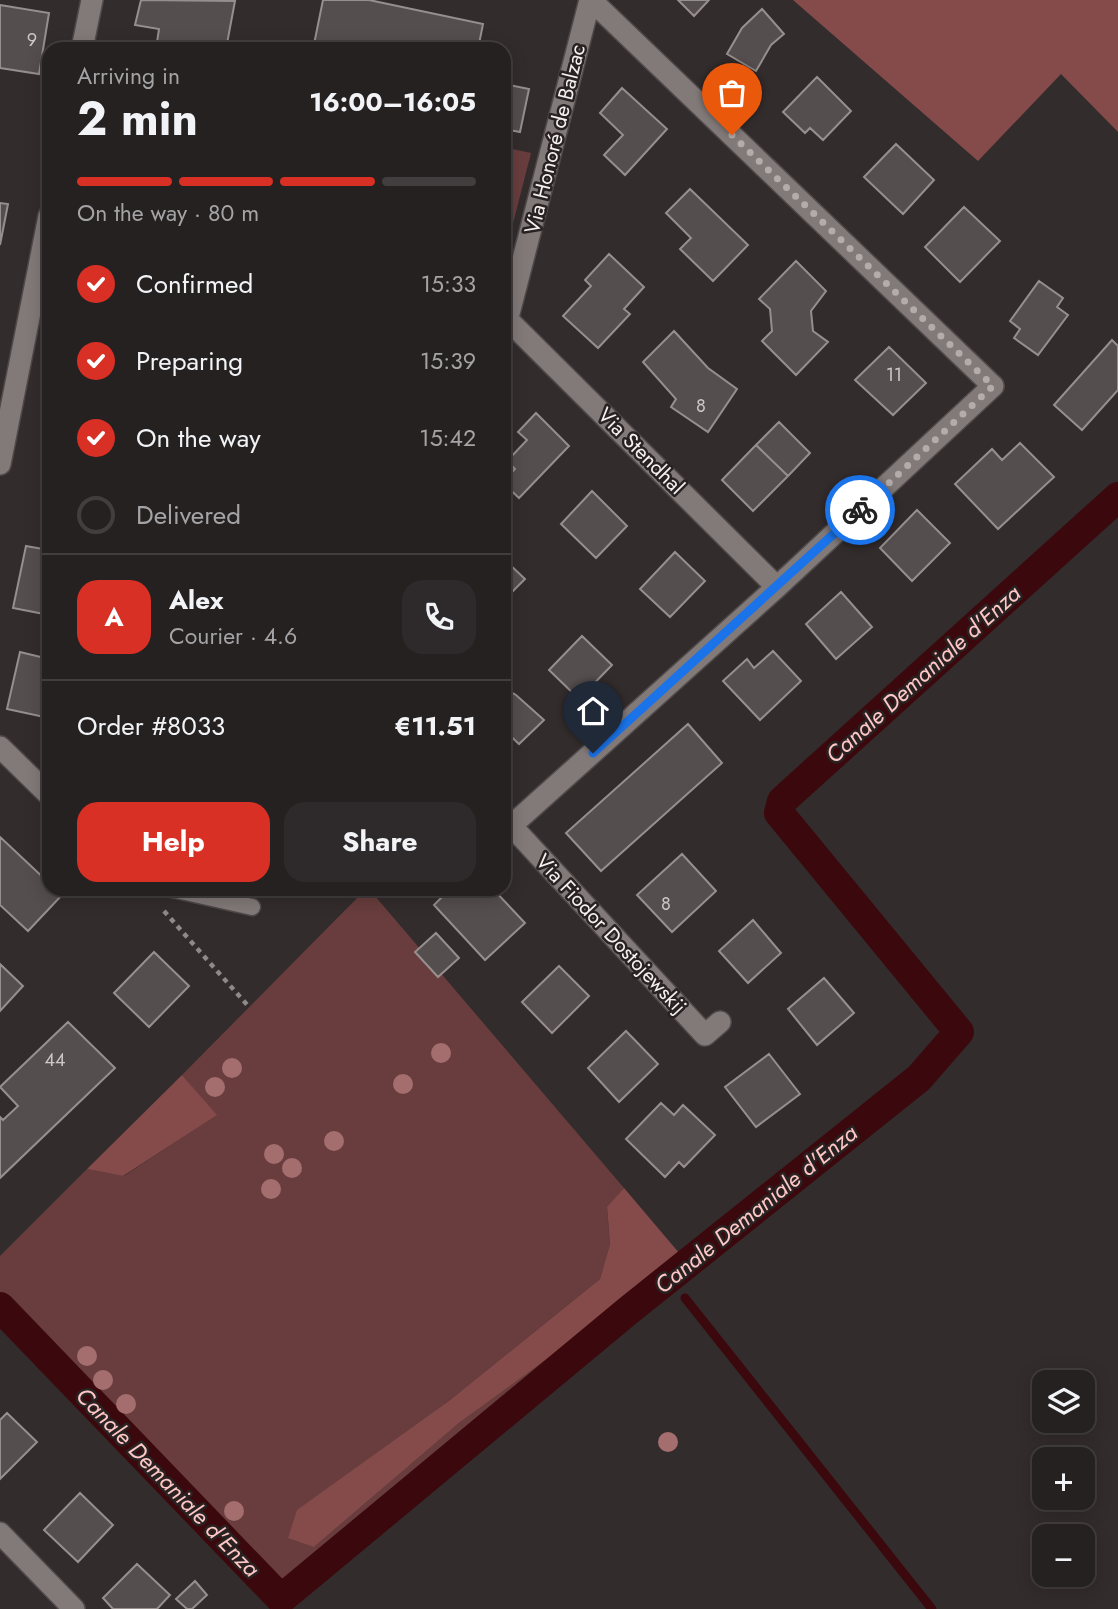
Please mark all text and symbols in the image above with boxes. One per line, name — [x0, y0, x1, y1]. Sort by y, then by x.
house number: 9 — [27, 27, 37, 53]
street label: Via Honoré de Balzac — [517, 41, 593, 237]
text: Arriving in — [77, 59, 180, 93]
pin — [702, 63, 762, 135]
icon: bag — [713, 74, 751, 112]
text: 16:00–16:05 — [309, 83, 476, 121]
text: 2 min — [77, 86, 198, 152]
text: On the way · 80 m — [77, 196, 259, 230]
icon: check — [77, 265, 115, 303]
text: Confirmed — [136, 265, 253, 303]
text: 15:33 — [421, 267, 476, 301]
icon: check — [77, 342, 115, 380]
text: Preparing — [136, 342, 243, 380]
text: 15:39 — [420, 344, 476, 378]
house number: 11 — [886, 362, 902, 388]
house number: 8 — [696, 393, 706, 419]
street label: Via Stendhal — [591, 401, 691, 501]
icon: check — [77, 419, 115, 457]
text: On the way — [136, 419, 261, 457]
text: 15:42 — [419, 421, 476, 455]
courier — [825, 475, 895, 545]
icon: bike — [841, 491, 879, 529]
text: Delivered — [136, 496, 241, 534]
water label: Canale Demaniale d'Enza — [818, 577, 1028, 771]
button: phone — [402, 580, 476, 654]
text: Alex — [169, 581, 223, 619]
text: A — [104, 598, 124, 636]
text: Courier · 4.6 — [169, 619, 297, 653]
pin — [563, 681, 623, 753]
icon: home — [574, 692, 612, 730]
text: Order #8033 — [77, 707, 225, 745]
text: €11.51 — [394, 707, 476, 745]
button: Help — [77, 802, 270, 882]
button: Share — [284, 802, 476, 882]
street label: Via Fiodor Dostojewskij — [529, 847, 693, 1021]
house number: 8 — [661, 891, 671, 917]
house number: 44 — [45, 1047, 66, 1073]
water label: Canale Demaniale d'Enza — [647, 1116, 865, 1302]
map controls — [1032, 1370, 1095, 1587]
button: layers — [1032, 1370, 1095, 1433]
water label: Canale Demaniale d'Enza — [68, 1379, 268, 1585]
button: + — [1032, 1447, 1095, 1510]
button: − — [1032, 1524, 1095, 1587]

